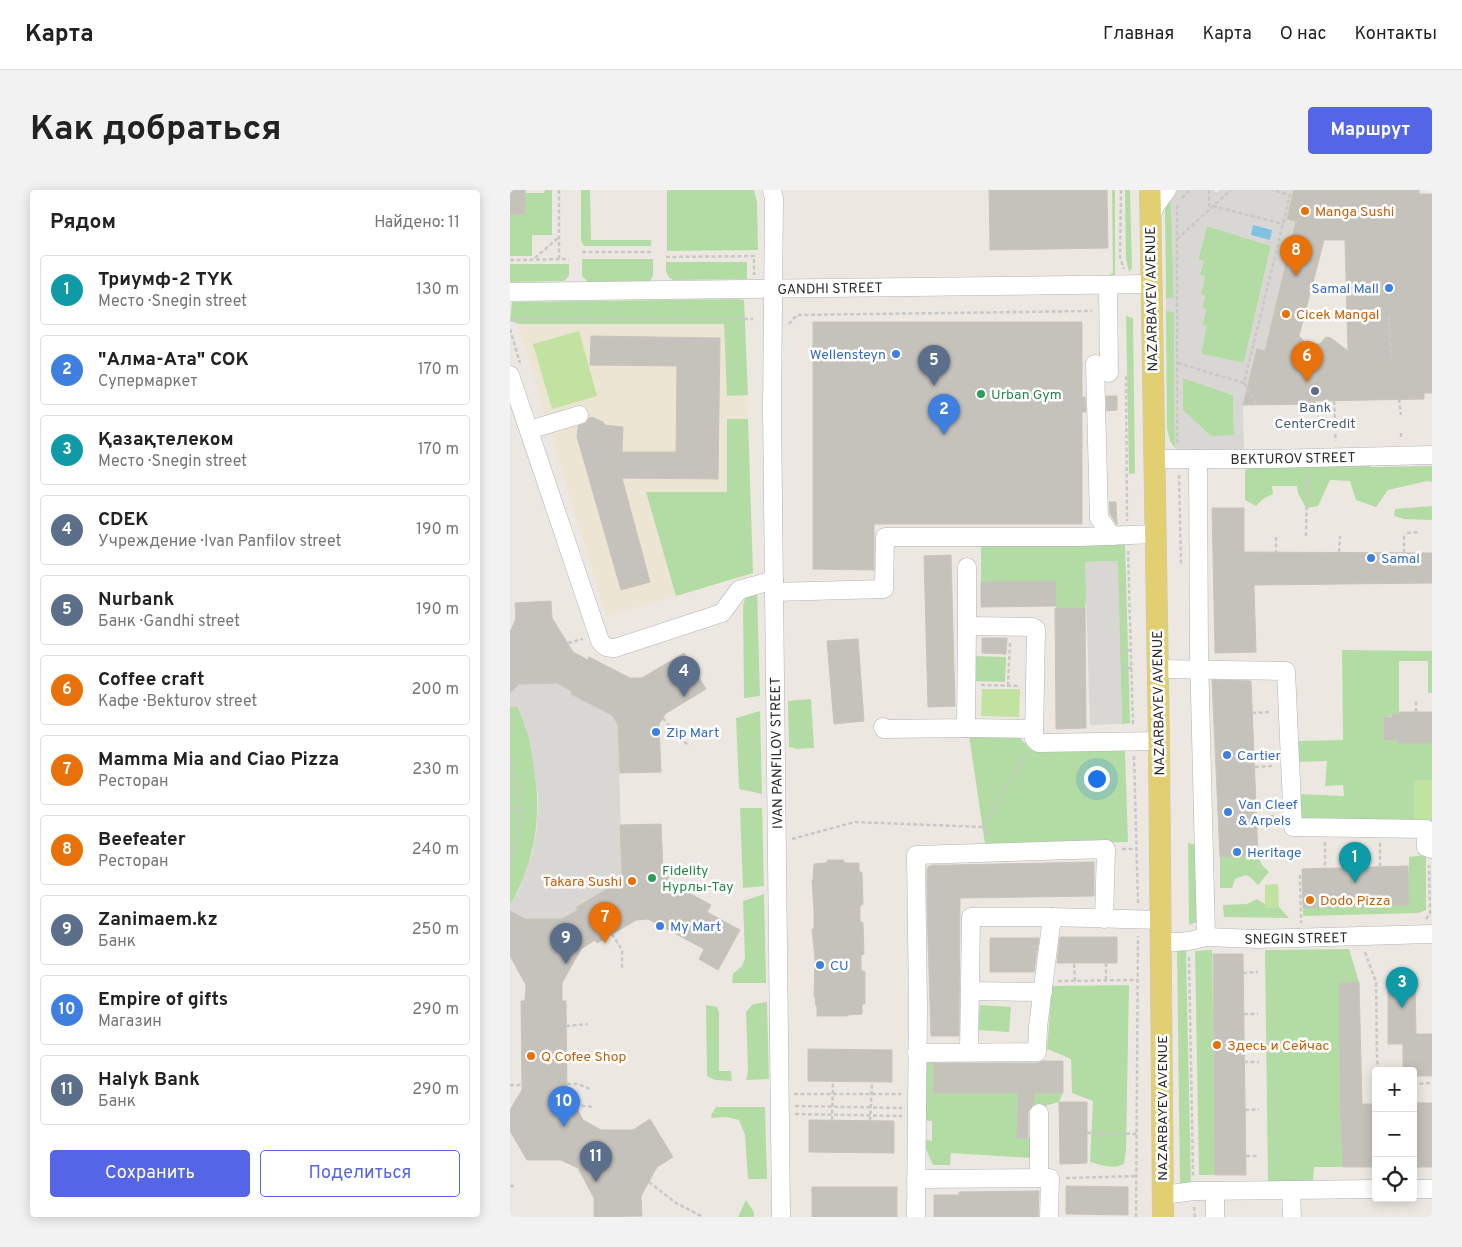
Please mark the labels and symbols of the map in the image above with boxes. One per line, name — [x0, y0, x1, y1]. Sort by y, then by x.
place label: Manga Sushi — [1315, 204, 1394, 221]
marker: Manga Sushi — [1299, 205, 1311, 217]
street label: NAZARBAYEV AVENUE — [1143, 226, 1162, 372]
pin: 8 — [1280, 235, 1312, 276]
street label: GANDHI STREET — [777, 280, 883, 299]
place label: Samal Mall — [1311, 281, 1379, 298]
marker: Samal Mall — [1383, 282, 1395, 294]
place label: Cicek Mangal — [1296, 307, 1379, 324]
marker: Cicek Mangal — [1280, 308, 1292, 320]
pin: 6 — [1291, 341, 1323, 382]
pin: 5 — [918, 345, 950, 386]
place label: Wellensteyn — [810, 347, 886, 364]
marker: Wellensteyn — [890, 348, 902, 360]
marker: Bank CenterCredit — [1309, 385, 1321, 397]
place label: Urban Gym — [991, 387, 1062, 404]
marker: Urban Gym — [975, 388, 987, 400]
pin: 2 — [928, 394, 960, 435]
place label: Bank CenterCredit — [1274, 400, 1356, 433]
street label: BEKTUROV STREET — [1230, 450, 1356, 469]
place label: Samal — [1381, 551, 1420, 568]
marker: Samal — [1365, 552, 1377, 564]
street label: NAZARBAYEV AVENUE — [1150, 630, 1169, 776]
pin: 4 — [668, 656, 700, 697]
street label: IVAN PANFILOV STREET — [768, 677, 787, 829]
place label: Zip Mart — [666, 725, 719, 742]
marker: Zip Mart — [650, 726, 662, 738]
place label: Cartier — [1237, 748, 1281, 765]
marker: Cartier — [1221, 749, 1233, 761]
your location — [1084, 766, 1110, 792]
place label: Van Cleef & Arpels — [1238, 797, 1298, 830]
marker: Van Cleef & Arpels — [1222, 806, 1234, 818]
pin: 1 — [1339, 842, 1371, 883]
place label: Heritage — [1247, 845, 1302, 862]
marker: Heritage — [1231, 846, 1243, 858]
place label: Fidelity Нурлы-Тау — [662, 863, 734, 896]
marker: Fidelity Нурлы-Тау — [646, 872, 658, 884]
place label: Takara Sushi — [543, 874, 622, 891]
marker: Takara Sushi — [626, 875, 638, 887]
place label: Dodo Pizza — [1320, 893, 1390, 910]
marker: Dodo Pizza — [1304, 894, 1316, 906]
pin: 7 — [589, 902, 621, 943]
place label: My Mart — [670, 919, 721, 936]
marker: My Mart — [654, 920, 666, 932]
pin: 9 — [550, 923, 582, 964]
street label: SNEGIN STREET — [1244, 930, 1348, 949]
place label: CU — [830, 958, 849, 975]
marker: CU — [814, 959, 826, 971]
pin: 3 — [1386, 967, 1418, 1008]
street label: NAZARBAYEV AVENUE — [1155, 1035, 1172, 1181]
place label: Здесь и Сейчас — [1227, 1038, 1329, 1055]
marker: Здесь и Сейчас — [1211, 1039, 1223, 1051]
place label: Q Cofee Shop — [541, 1049, 626, 1066]
marker: Q Cofee Shop — [525, 1050, 537, 1062]
pin: 10 — [548, 1086, 580, 1127]
pin: 11 — [580, 1141, 612, 1182]

